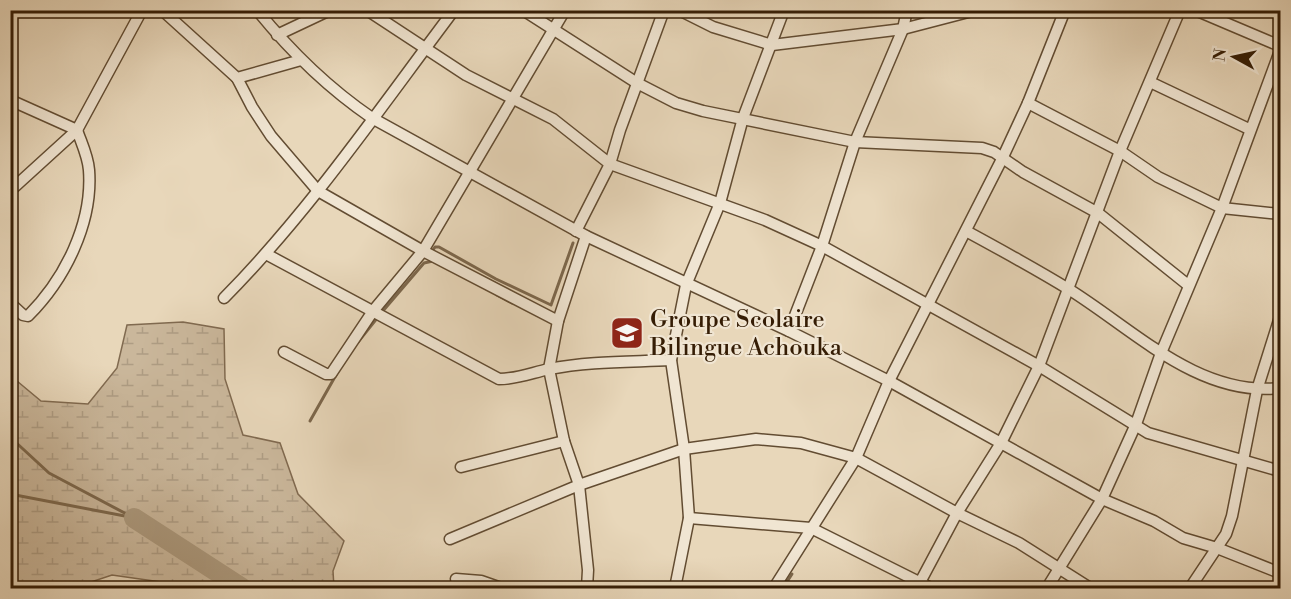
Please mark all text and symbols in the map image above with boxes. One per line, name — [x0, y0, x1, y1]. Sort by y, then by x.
north arrow — [1204, 27, 1264, 87]
text: N — [1209, 47, 1231, 63]
place label: Groupe Scolaire Bilingue Achouka — [649, 305, 843, 363]
school or university icon: Groupe Scolaire Bilingue Achouka — [609, 315, 645, 351]

